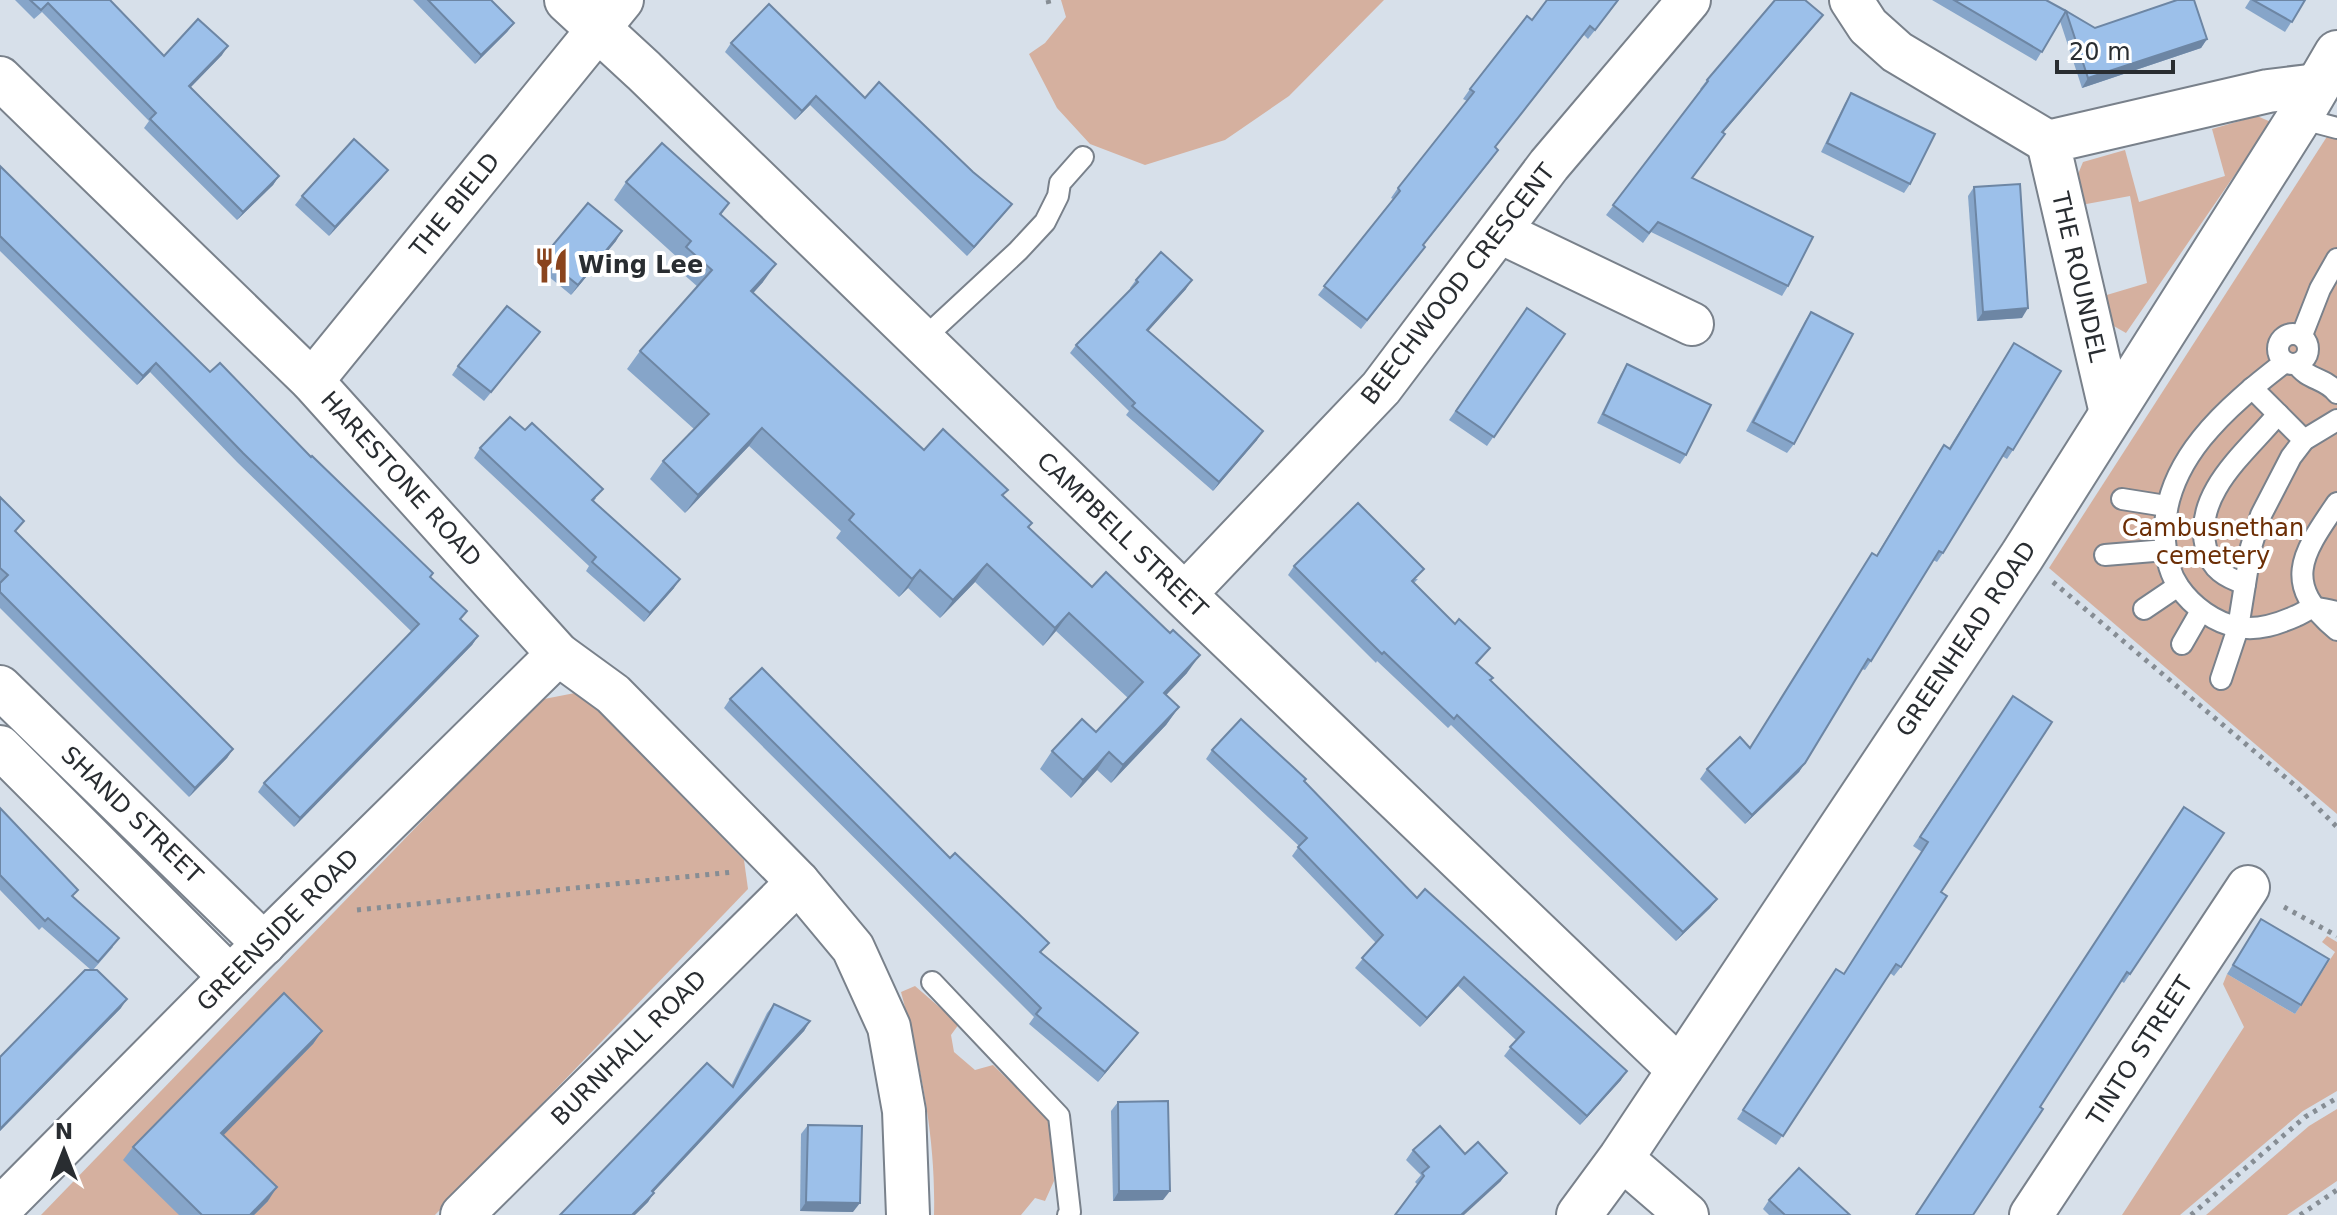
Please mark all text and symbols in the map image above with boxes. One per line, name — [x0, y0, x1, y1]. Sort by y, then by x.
scale bar — [2057, 24, 2173, 74]
text: 20 m — [2069, 38, 2131, 66]
street label: THE BIELD — [404, 147, 506, 264]
street label: BEECHWOOD CRESCENT — [1355, 158, 1561, 410]
street label: THE ROUNDEL — [2046, 188, 2112, 365]
restaurant icon: Wing Lee — [533, 246, 571, 284]
place label: Wing Lee — [578, 251, 703, 279]
street label: HARESTONE ROAD — [315, 386, 487, 572]
street label: CAMPBELL STREET — [1031, 446, 1213, 624]
park label: Cambusnethan cemetery — [2122, 514, 2304, 570]
street label: GREENHEAD ROAD — [1890, 536, 2042, 742]
street label: SHAND STREET — [56, 741, 209, 890]
street label: GREENSIDE ROAD — [191, 843, 365, 1017]
street label: BURNHALL ROAD — [546, 965, 712, 1131]
street label: TINTO STREET — [2081, 971, 2199, 1132]
north arrow — [24, 1111, 104, 1191]
text: N — [55, 1119, 73, 1144]

